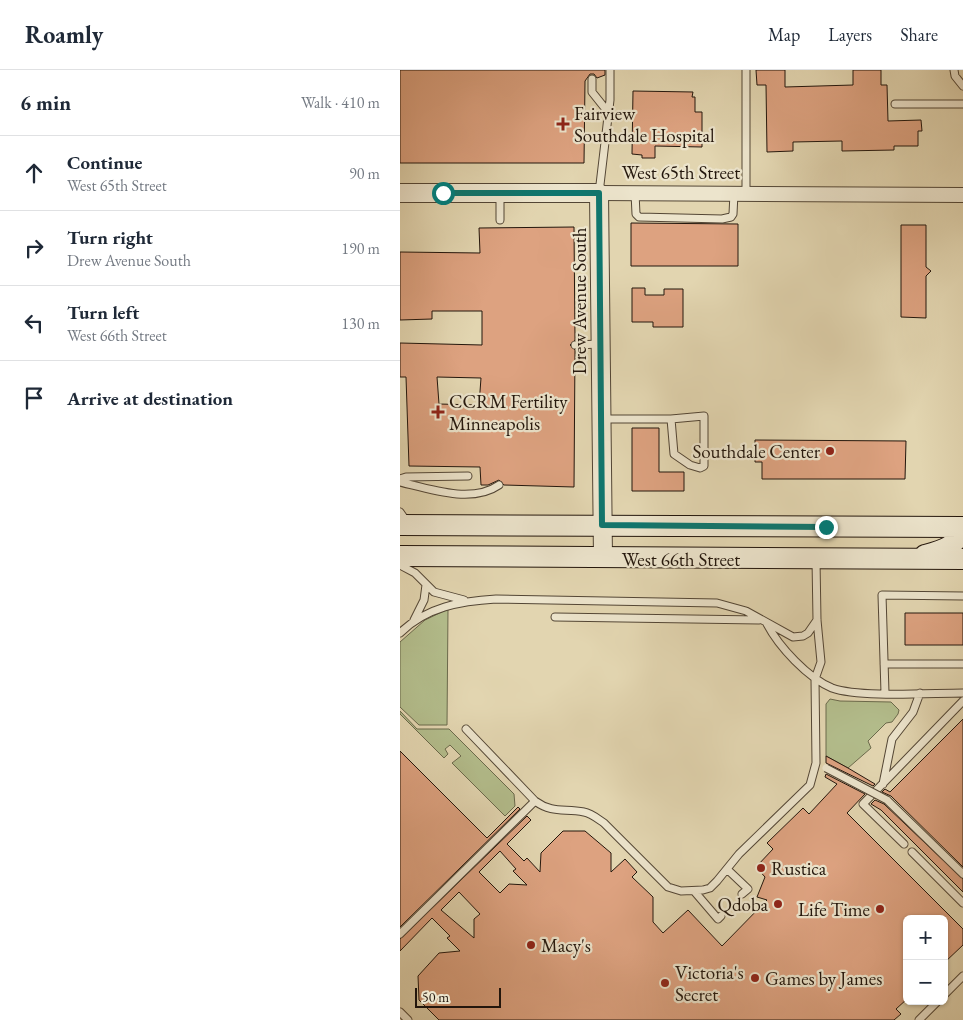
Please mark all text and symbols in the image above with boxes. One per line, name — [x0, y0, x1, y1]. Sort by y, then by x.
text: Roamly — [25, 19, 103, 50]
text: Map — [768, 23, 800, 46]
text: Layers — [828, 23, 872, 46]
text: Share — [900, 23, 938, 46]
text: 6 min — [20, 89, 71, 116]
text: Walk · 410 m — [301, 92, 380, 113]
place label: Fairview Southdale Hospital — [574, 101, 715, 148]
marker: Fairview Southdale Hospital — [556, 117, 570, 131]
text: Continue — [67, 150, 142, 175]
icon: ahead — [20, 159, 48, 187]
street label: West 65th Street — [622, 160, 740, 185]
text: 90 m — [349, 163, 380, 184]
text: West 65th Street — [67, 175, 167, 196]
route start — [432, 182, 455, 205]
text: Turn right — [67, 225, 153, 250]
street label: Drew Avenue South — [567, 227, 592, 375]
icon: right — [20, 234, 48, 262]
text: 190 m — [341, 238, 380, 259]
text: Drew Avenue South — [67, 250, 191, 271]
text: Turn left — [67, 300, 139, 325]
icon: left — [20, 309, 48, 337]
text: 130 m — [341, 313, 380, 334]
text: West 66th Street — [67, 325, 167, 346]
icon: arrive — [20, 384, 48, 412]
text: Arrive at destination — [67, 386, 233, 411]
place label: CCRM Fertility Minneapolis — [449, 389, 568, 436]
marker: CCRM Fertility Minneapolis — [431, 405, 445, 419]
place label: Southdale Center — [692, 439, 821, 464]
marker: Southdale Center — [824, 445, 836, 457]
route end — [815, 516, 838, 539]
street label: West 66th Street — [622, 547, 740, 572]
place label: Rustica — [771, 856, 827, 881]
marker: Rustica — [755, 862, 767, 874]
place label: Qdoba — [717, 892, 768, 917]
place label: Life Time — [798, 897, 870, 922]
marker: Qdoba — [772, 898, 784, 910]
marker: Life Time — [874, 903, 886, 915]
map controls — [903, 915, 948, 1005]
button: + — [903, 915, 948, 960]
place label: Macy's — [541, 933, 591, 958]
marker: Macy's — [525, 939, 537, 951]
place label: Victoria's Secret — [675, 960, 744, 1007]
button: − — [903, 960, 948, 1005]
place label: Games by James — [765, 966, 882, 991]
marker: Games by James — [749, 972, 761, 984]
marker: Victoria's Secret — [659, 977, 671, 989]
scale bar — [415, 985, 501, 1008]
text: 50 m — [422, 988, 449, 1006]

